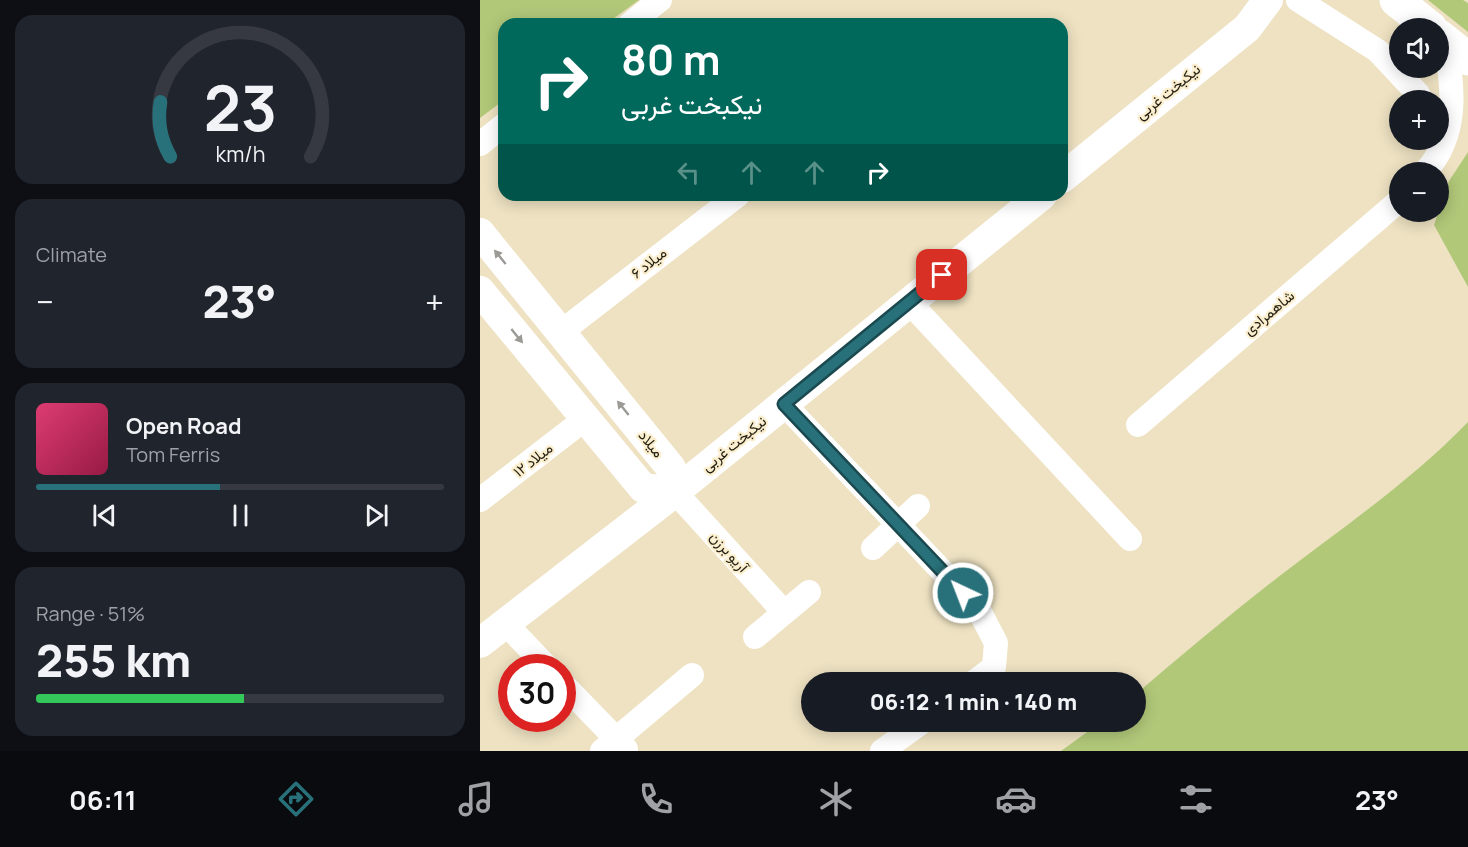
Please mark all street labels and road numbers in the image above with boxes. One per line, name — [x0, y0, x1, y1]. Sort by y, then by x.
street label: نیکبخت غربی — [1131, 59, 1205, 124]
street label: میلاد ۶ — [626, 242, 671, 283]
street label: شاهمرادی — [1239, 285, 1299, 340]
street label: نیکبخت غربی — [697, 411, 771, 476]
street label: میلاد — [634, 426, 669, 462]
street label: میلاد ۱۲ — [509, 438, 557, 482]
street label: آریو برزن — [705, 527, 754, 578]

